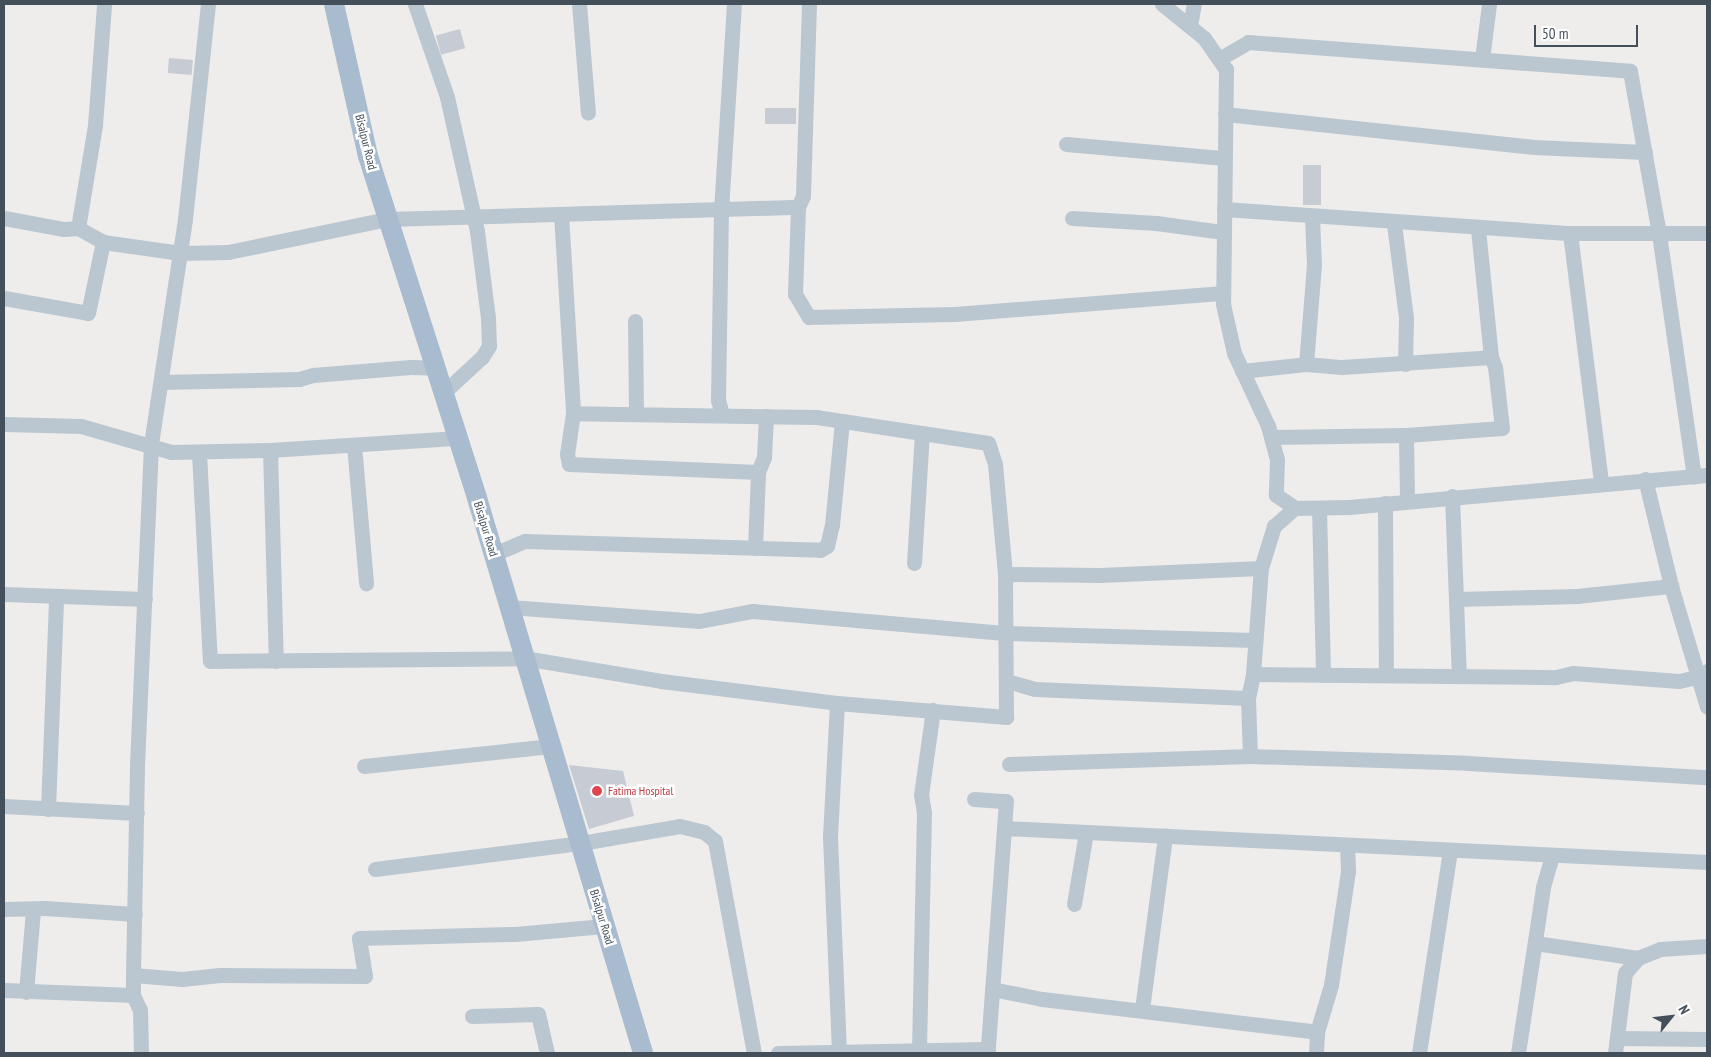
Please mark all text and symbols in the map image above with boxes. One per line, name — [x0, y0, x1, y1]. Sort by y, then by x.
scale bar — [1536, 15, 1640, 47]
text: 50 m — [1542, 24, 1568, 43]
street label: Bisalpur Road — [352, 113, 380, 171]
street label: Bisalpur Road — [471, 500, 501, 558]
marker: Fatima Hospital — [590, 784, 604, 798]
place label: Fatima Hospital — [608, 784, 673, 798]
street label: Bisalpur Road — [587, 888, 617, 946]
north arrow — [1646, 992, 1696, 1042]
text: N — [1674, 1002, 1694, 1017]

